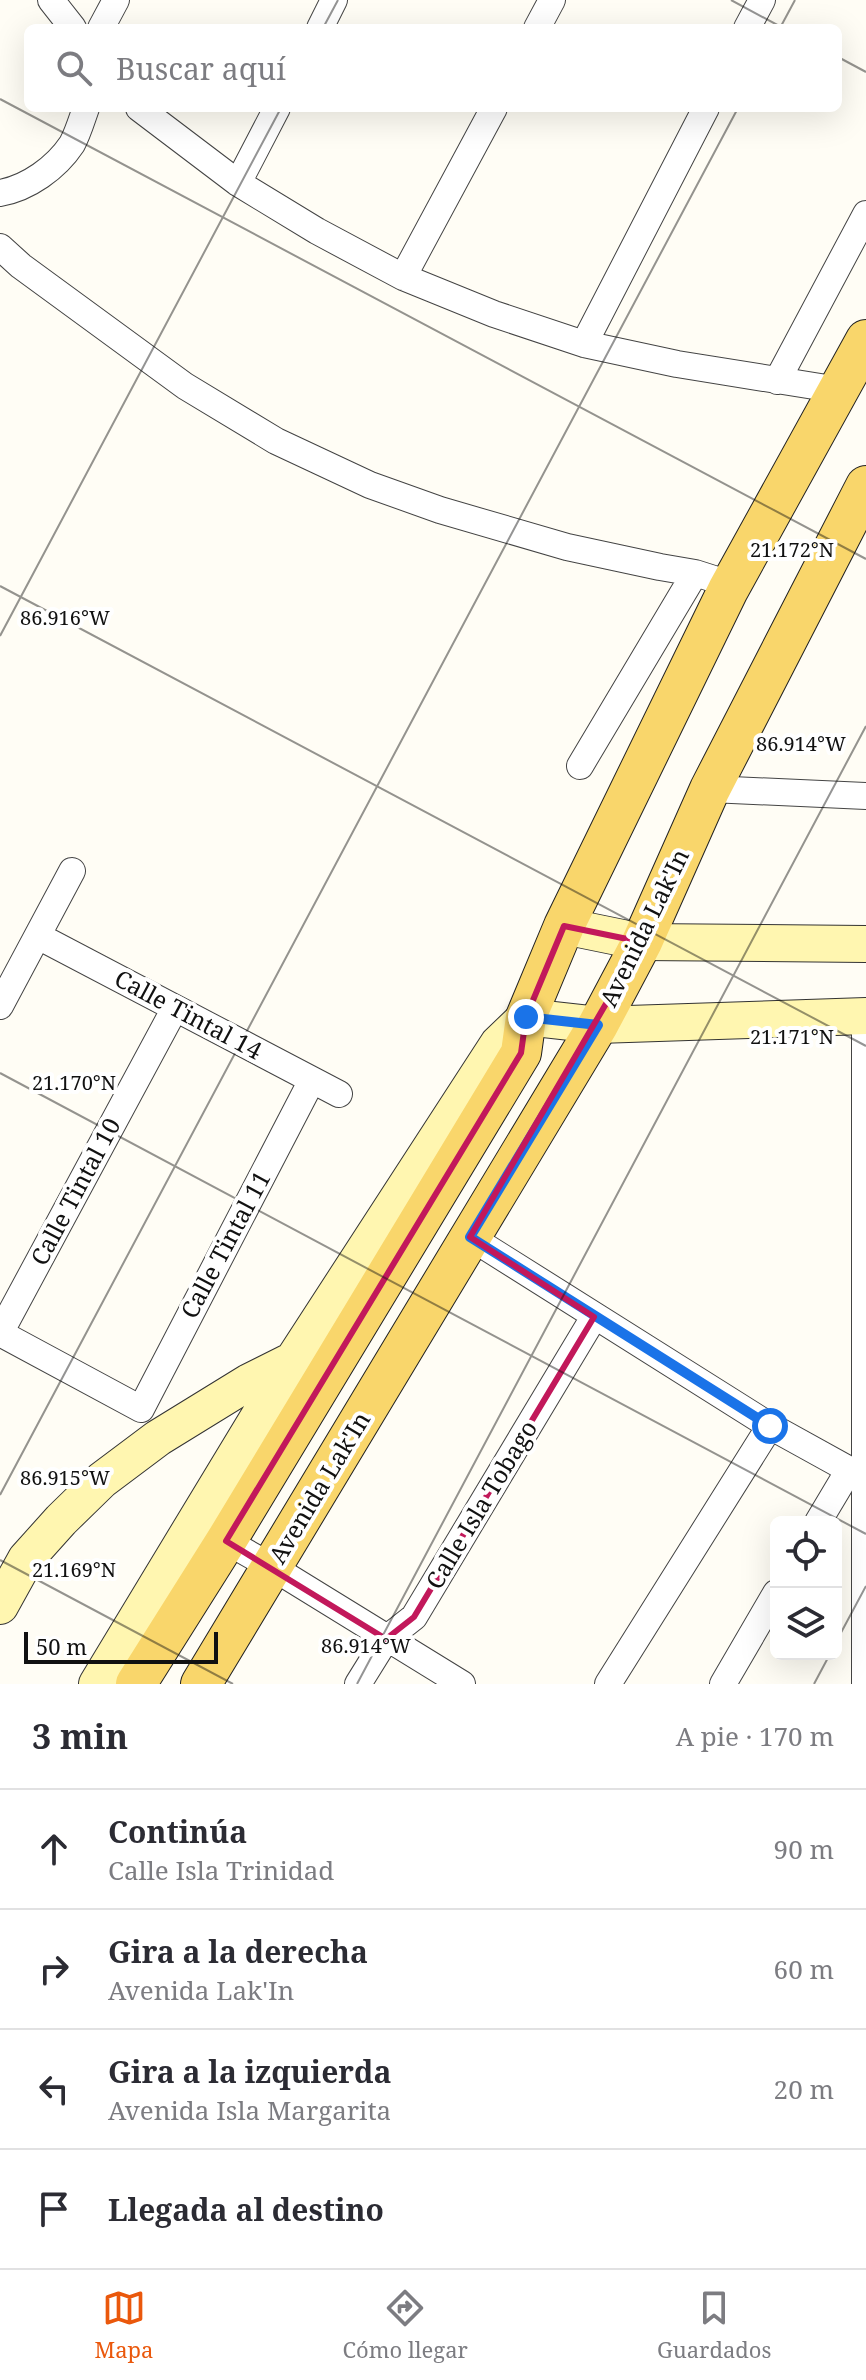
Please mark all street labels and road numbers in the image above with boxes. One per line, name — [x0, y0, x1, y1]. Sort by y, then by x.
street label: Avenida Lak'In — [591, 843, 696, 1012]
street label: Calle Tintal 14 — [109, 961, 269, 1067]
street label: Calle Tintal 10 — [22, 1112, 127, 1271]
street label: Calle Tintal 11 — [172, 1165, 277, 1324]
street label: Avenida Lak'In — [260, 1405, 377, 1569]
street label: Calle Isla Tobago — [417, 1414, 544, 1595]

